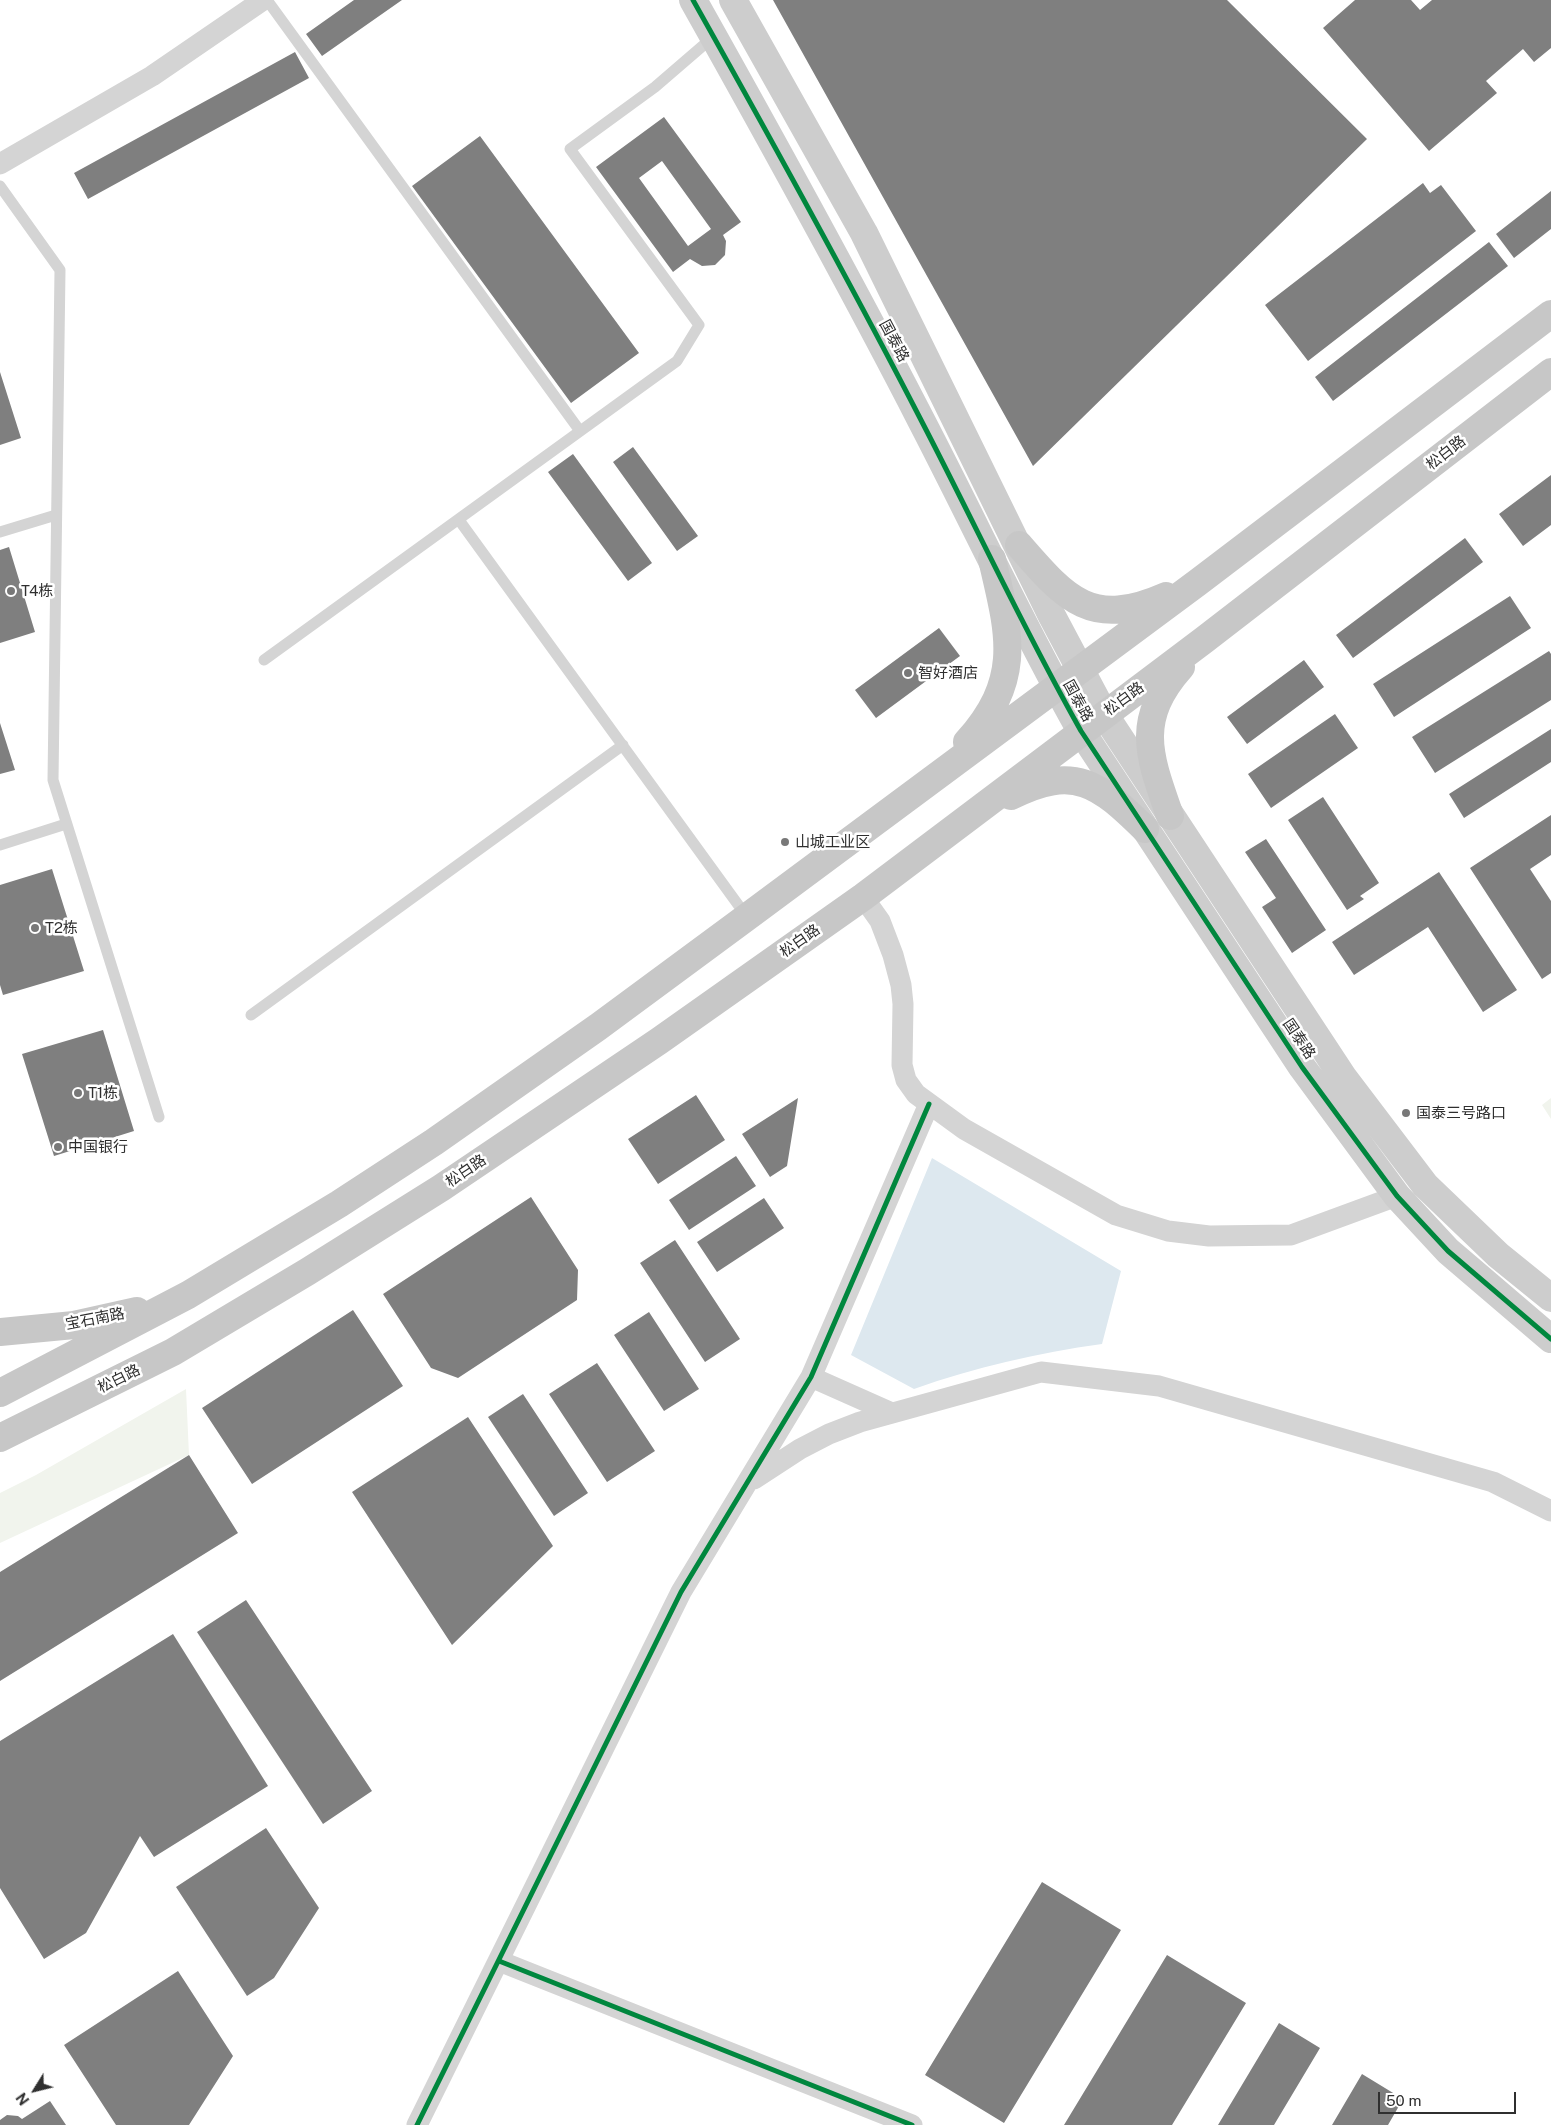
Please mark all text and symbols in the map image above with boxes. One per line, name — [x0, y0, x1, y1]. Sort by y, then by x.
street label: 国泰路 — [875, 317, 913, 365]
street label: 松白路 — [1423, 432, 1469, 474]
place label: T4栋 — [21, 582, 53, 600]
marker: T4栋 — [5, 585, 17, 597]
place label: 智好酒店 — [918, 664, 978, 682]
marker: 智好酒店 — [902, 667, 914, 679]
street label: 国泰路 — [1059, 677, 1097, 725]
street label: 松白路 — [1101, 678, 1147, 720]
place label: 山城工业区 — [795, 833, 870, 851]
marker: 山城工业区 — [779, 836, 791, 848]
place label: T2栋 — [45, 919, 78, 937]
street label: 松白路 — [776, 921, 824, 961]
marker: T2栋 — [29, 922, 41, 934]
street label: 国泰路 — [1279, 1015, 1319, 1063]
place label: T1栋 — [88, 1084, 118, 1102]
marker: T1栋 — [72, 1087, 84, 1099]
place label: 国泰三号路口 — [1416, 1104, 1506, 1122]
marker: 国泰三号路口 — [1400, 1107, 1412, 1119]
place label: 中国银行 — [68, 1138, 128, 1156]
marker: 中国银行 — [52, 1141, 64, 1153]
street label: 松白路 — [442, 1151, 490, 1191]
street label: 宝石南路 — [64, 1304, 126, 1334]
street label: 松白路 — [95, 1361, 143, 1397]
north arrow — [10, 2065, 60, 2115]
scale bar — [1381, 2082, 1518, 2114]
text: N — [13, 2090, 33, 2108]
text: 50 m — [1386, 2092, 1421, 2109]

